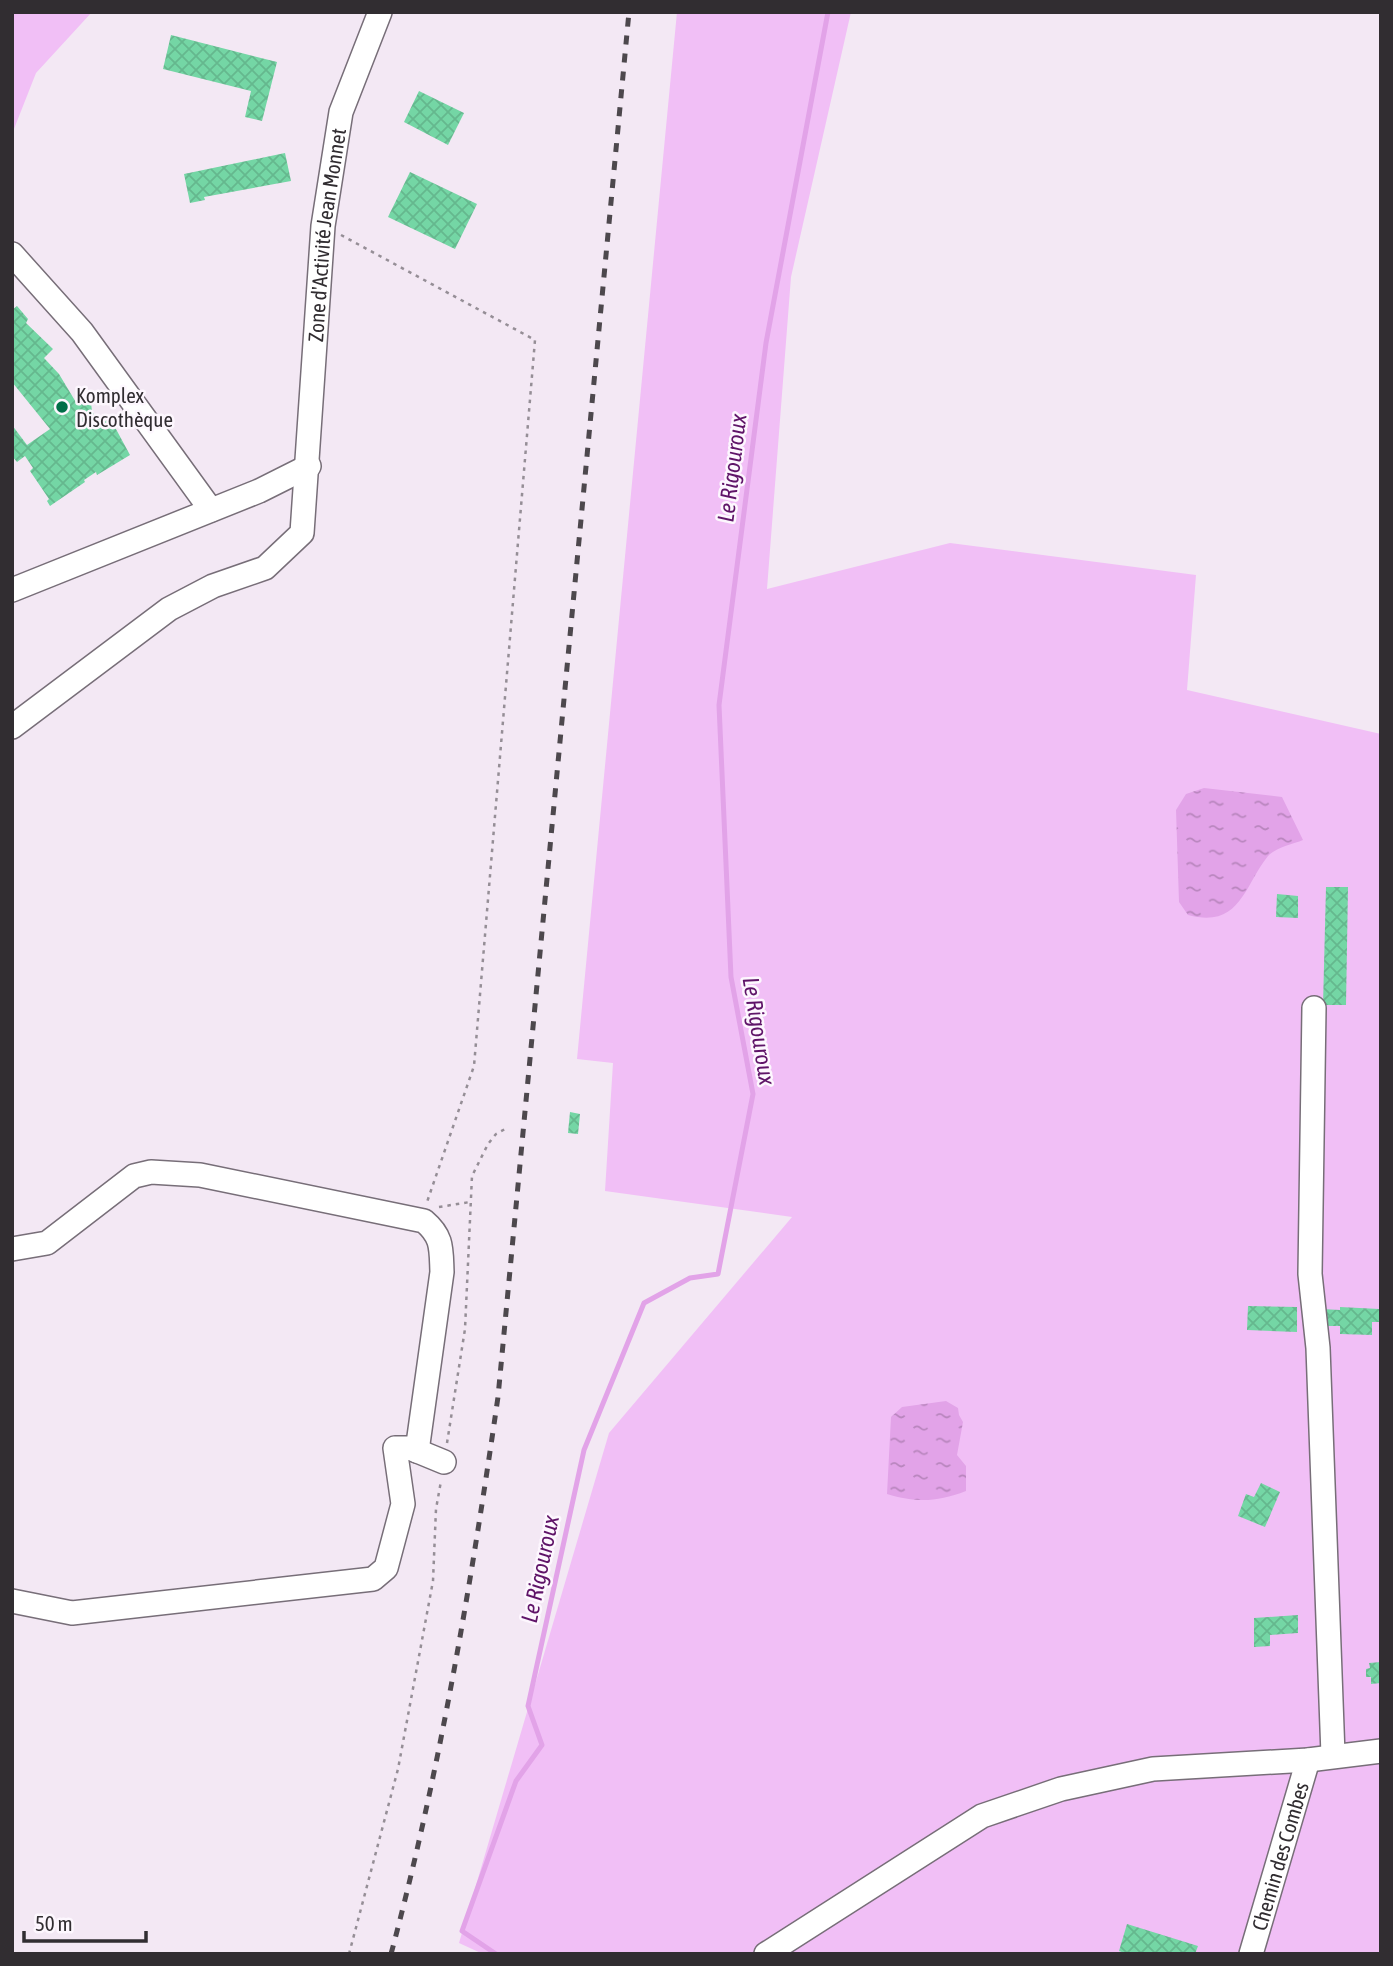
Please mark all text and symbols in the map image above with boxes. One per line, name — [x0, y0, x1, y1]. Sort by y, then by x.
street label: Zone d'Activité Jean Monnet — [303, 126, 350, 343]
place label: Komplex Discothèque — [76, 383, 173, 431]
marker: Komplex Discothèque — [54, 399, 70, 415]
water label: Le Rigouroux — [712, 412, 752, 524]
water label: Le Rigouroux — [738, 975, 780, 1087]
water label: Le Rigouroux — [516, 1512, 564, 1625]
street label: Chemin des Combes — [1247, 1779, 1313, 1933]
scale bar — [24, 1899, 147, 1943]
text: 50 m — [35, 1911, 73, 1935]

